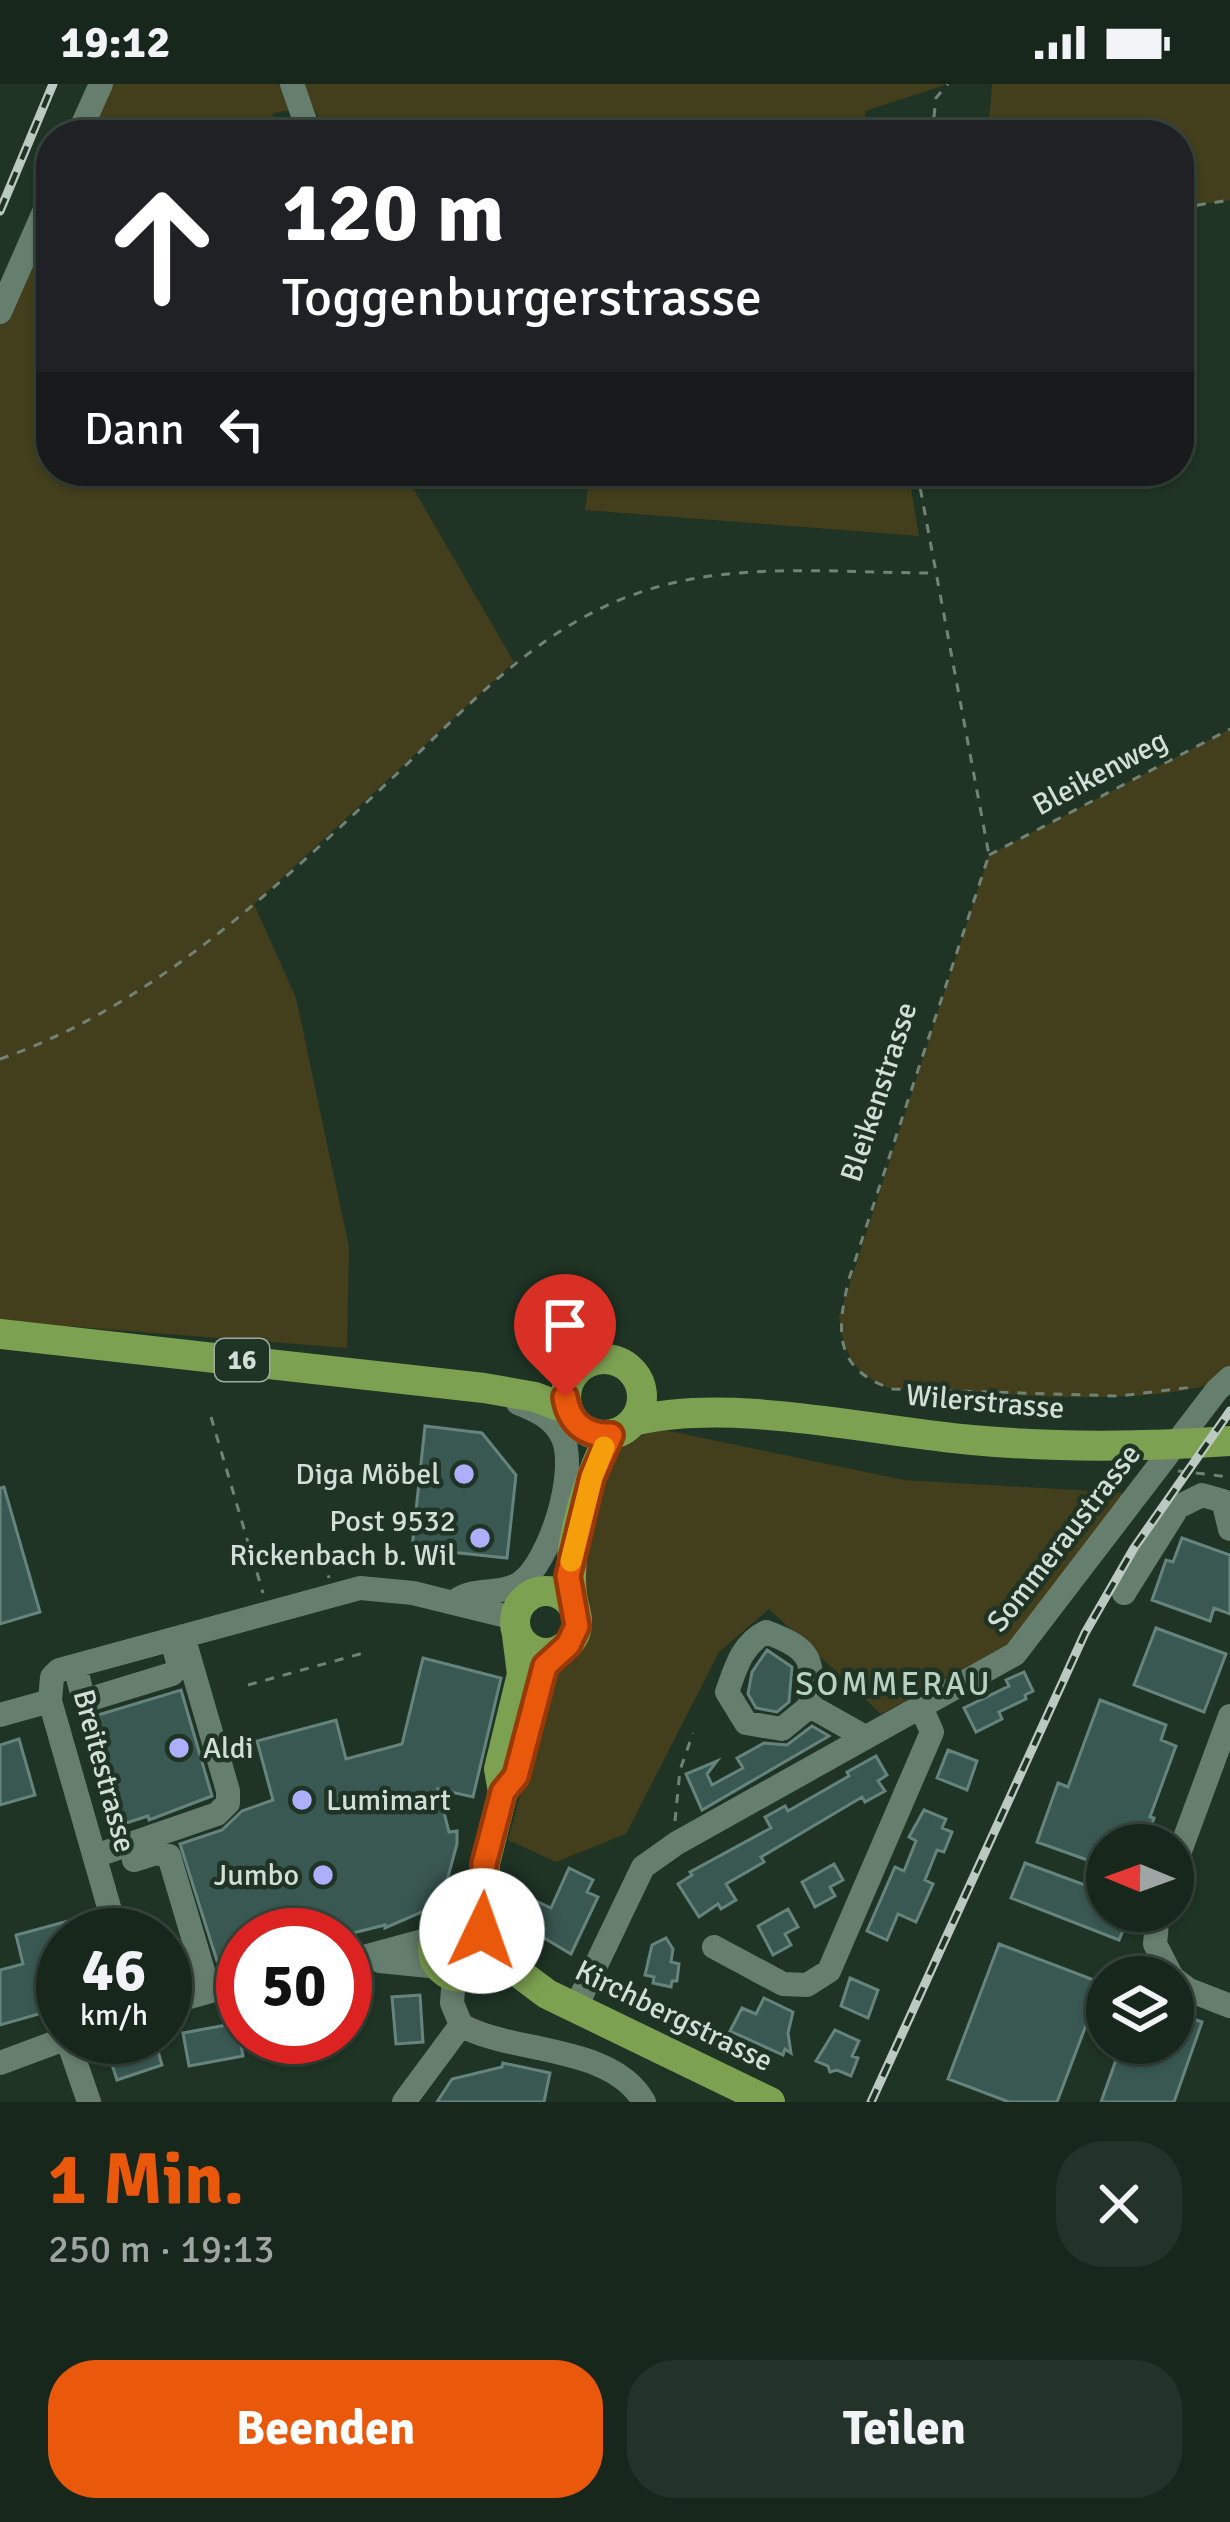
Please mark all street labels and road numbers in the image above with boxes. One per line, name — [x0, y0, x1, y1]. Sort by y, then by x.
street label: Bleikenweg — [1026, 722, 1174, 824]
street label: Bleikenstrasse — [833, 998, 925, 1186]
road number: 16 — [215, 1339, 269, 1381]
street label: Wilerstrasse — [904, 1377, 1066, 1427]
street label: Sommeraustrasse — [979, 1437, 1149, 1639]
street label: Breitestrasse — [64, 1685, 144, 1857]
street label: Kirchbergstrasse — [569, 1952, 779, 2080]

